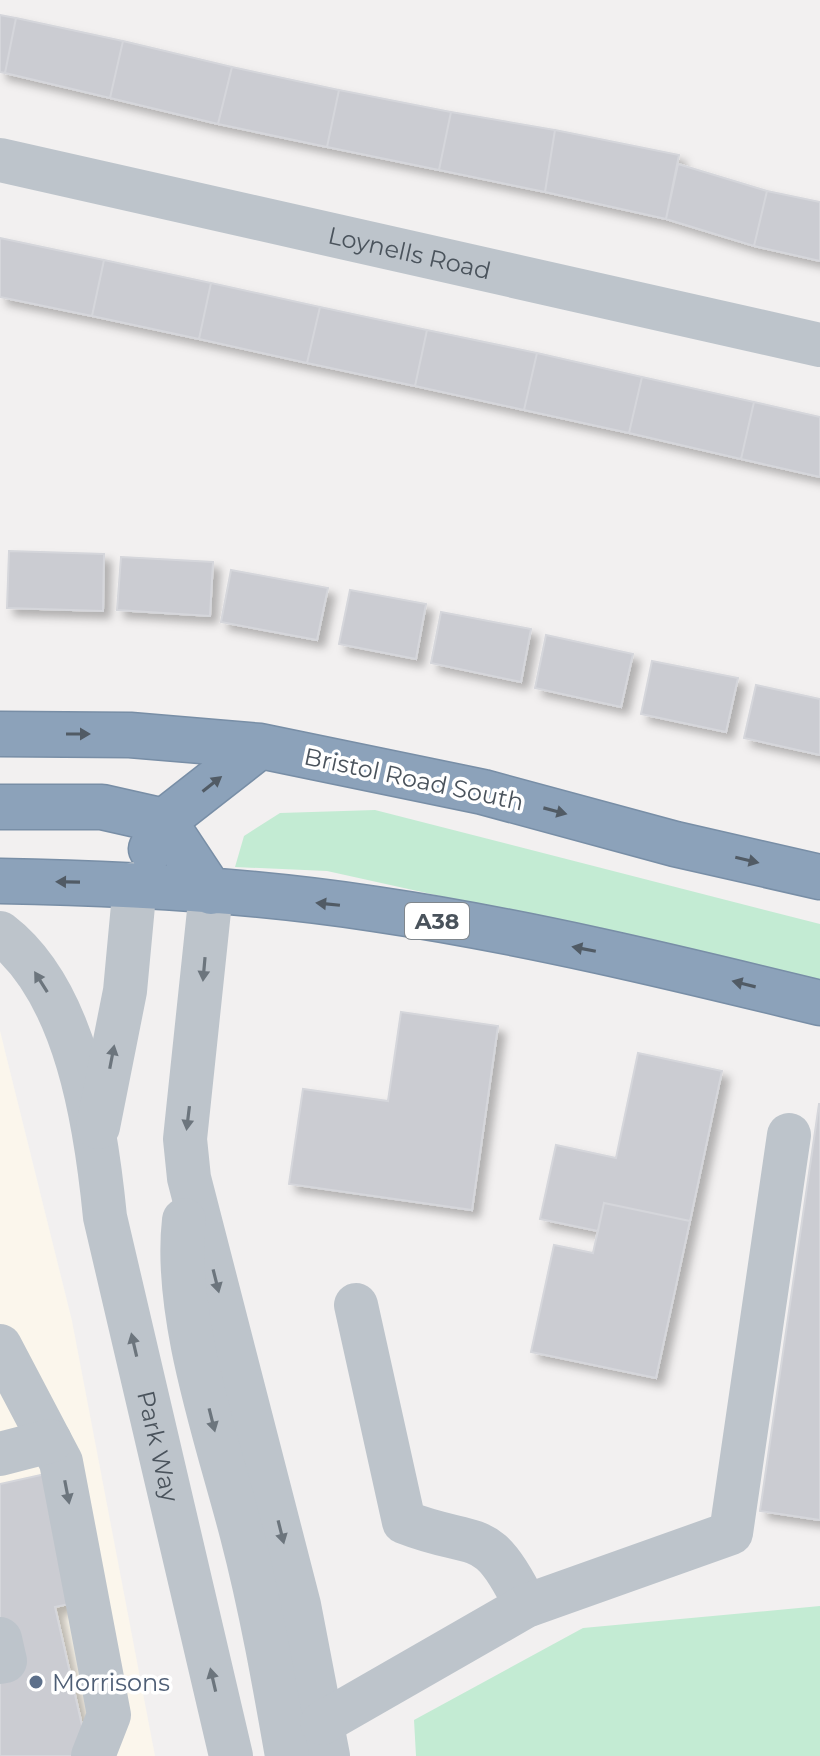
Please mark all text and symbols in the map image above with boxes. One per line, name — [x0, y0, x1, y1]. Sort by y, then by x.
street label: Loynells Road — [325, 220, 494, 285]
one-way arrow — [66, 728, 91, 741]
street label: Bristol Road South — [302, 742, 526, 816]
one-way arrow — [202, 776, 222, 792]
one-way arrow — [543, 806, 568, 818]
one-way arrow — [735, 855, 760, 867]
one-way arrow — [55, 876, 80, 889]
one-way arrow — [315, 897, 340, 910]
road number: A38 — [405, 903, 469, 939]
one-way arrow — [571, 943, 596, 955]
one-way arrow — [197, 957, 210, 982]
one-way arrow — [35, 971, 49, 993]
one-way arrow — [732, 978, 757, 990]
one-way arrow — [106, 1044, 118, 1069]
one-way arrow — [181, 1106, 194, 1131]
one-way arrow — [210, 1268, 222, 1293]
one-way arrow — [128, 1333, 140, 1358]
street label: Park Way — [132, 1388, 186, 1505]
one-way arrow — [207, 1408, 219, 1433]
one-way arrow — [61, 1480, 74, 1505]
one-way arrow — [275, 1520, 287, 1545]
one-way arrow — [206, 1667, 219, 1692]
place label: Morrisons — [52, 1668, 170, 1697]
marker: Morrisons — [27, 1673, 45, 1691]

